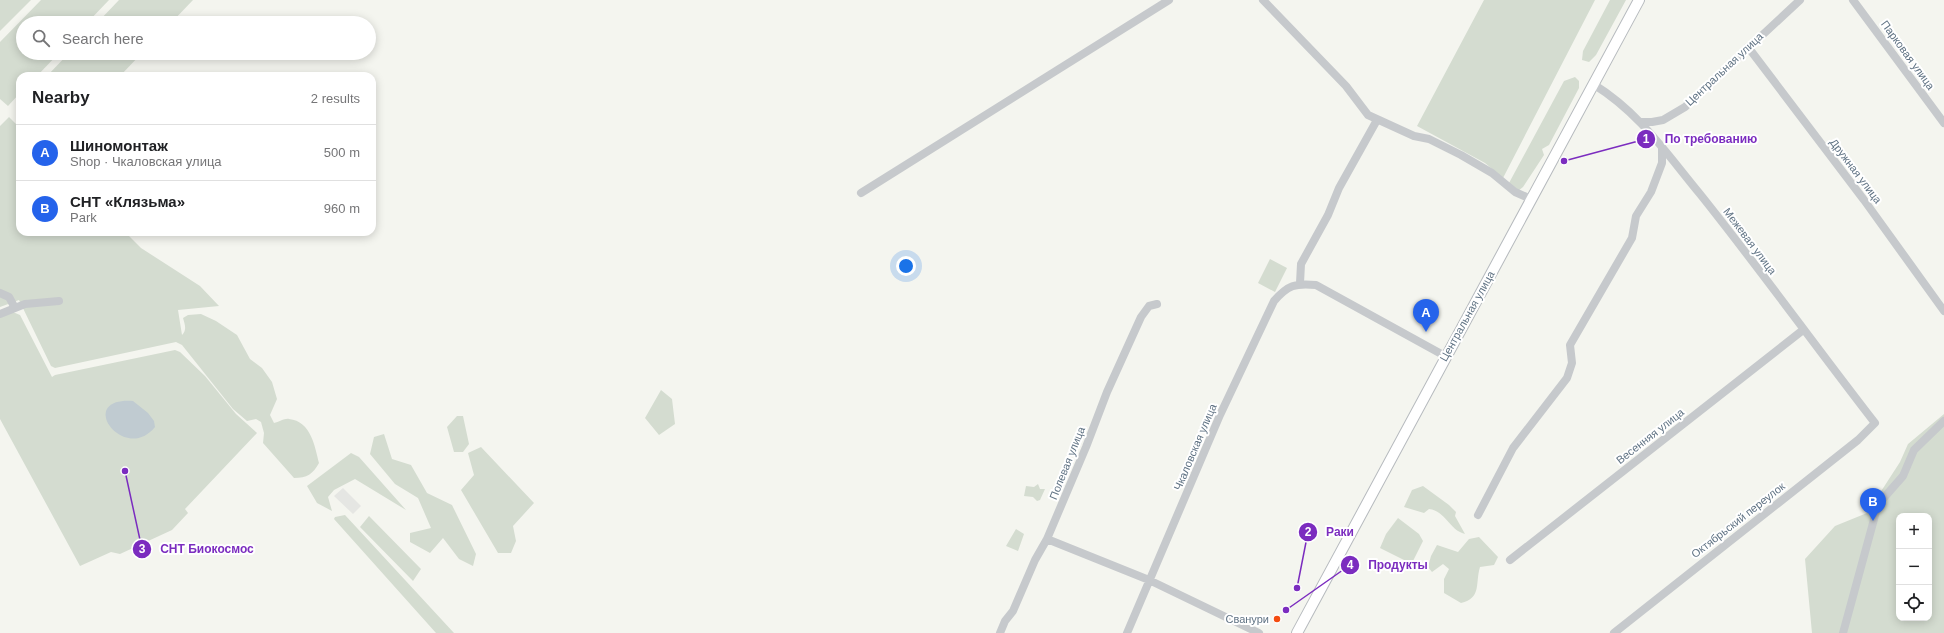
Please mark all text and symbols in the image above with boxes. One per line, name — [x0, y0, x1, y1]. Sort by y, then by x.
search box — [16, 16, 376, 60]
street label: Парковая улица — [1879, 18, 1938, 93]
icon: search — [30, 27, 52, 49]
text: Search here — [62, 30, 144, 47]
street label: Центральная улица — [1683, 30, 1766, 108]
text: Nearby — [32, 88, 90, 107]
text: 2 results — [311, 91, 360, 106]
callout: По требованию — [1636, 127, 1765, 151]
text: 1 — [1643, 132, 1650, 146]
text: По требованию — [1665, 132, 1757, 146]
street label: Дружная улица — [1828, 136, 1885, 206]
text: Шиномонтаж — [70, 137, 168, 154]
text: A — [40, 145, 50, 160]
text: 500 m — [324, 145, 360, 160]
text: Shop · Чкаловская улица — [70, 154, 222, 169]
text: СНТ «Клязьма» — [70, 193, 185, 210]
text: B — [40, 201, 50, 216]
text: 960 m — [324, 201, 360, 216]
street label: Межевая улица — [1721, 205, 1779, 277]
text: Park — [70, 210, 97, 225]
your location — [896, 256, 916, 276]
street label: Центральная улица — [1437, 268, 1497, 363]
pin: A — [1413, 299, 1439, 332]
street label: Чкаловская улица — [1171, 401, 1219, 492]
street label: Весенняя улица — [1614, 405, 1687, 466]
street label: Полевая улица — [1047, 424, 1087, 501]
street label: Октябрьский переулок — [1689, 480, 1787, 560]
pin: B — [1860, 488, 1886, 521]
map controls — [1896, 513, 1932, 621]
button: + — [1896, 513, 1932, 549]
callout: Раки — [1298, 520, 1362, 544]
text: 2 — [1305, 525, 1312, 539]
text: Раки — [1326, 525, 1354, 539]
callout: СНТ Биокосмос — [132, 537, 262, 561]
text: 3 — [139, 542, 146, 556]
text: СНТ Биокосмос — [160, 542, 254, 556]
button: − — [1896, 549, 1932, 585]
callout: Продукты — [1340, 553, 1436, 577]
text: 4 — [1347, 558, 1354, 572]
text: Продукты — [1368, 558, 1428, 572]
button: locate — [1896, 585, 1932, 621]
place label: Сванури — [1226, 613, 1269, 625]
marker: Сванури — [1272, 614, 1282, 624]

